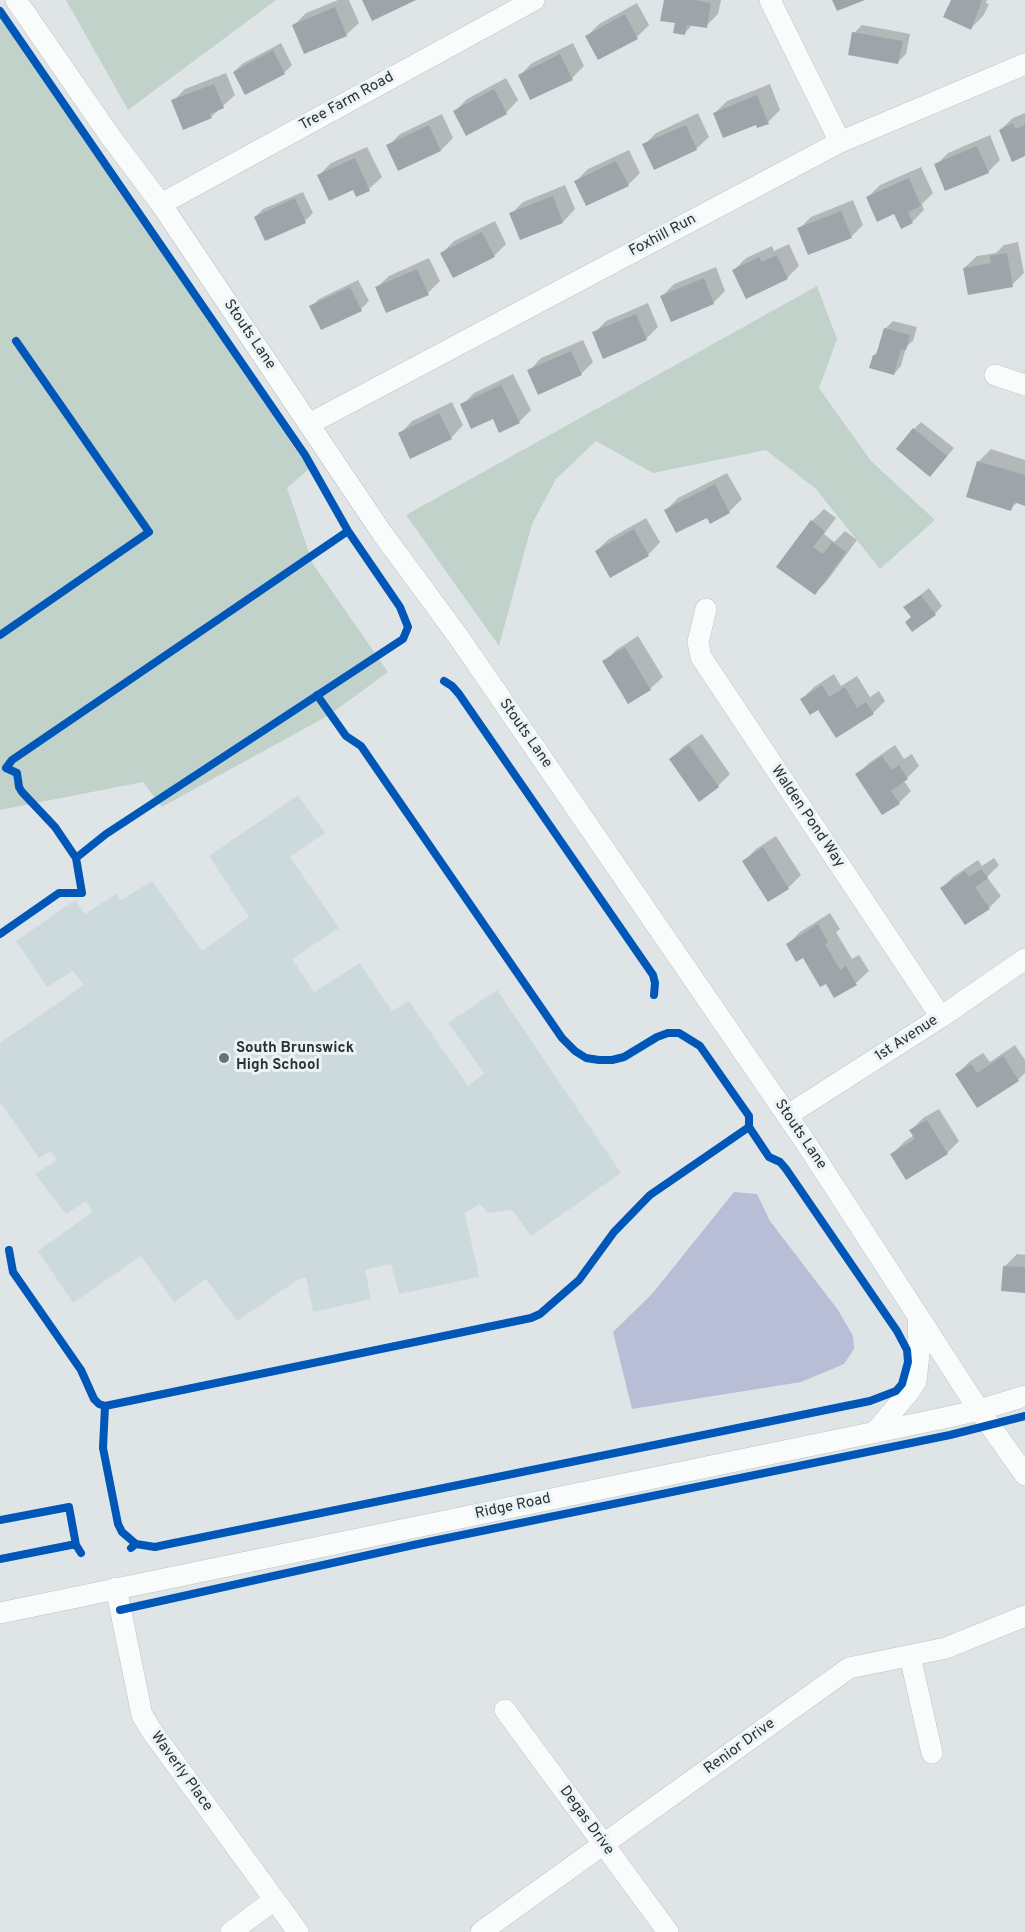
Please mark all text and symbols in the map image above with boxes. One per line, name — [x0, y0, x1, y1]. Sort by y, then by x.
street label: Tree Farm Road — [297, 69, 397, 135]
street label: Foxhill Run — [626, 211, 700, 261]
street label: Stouts Lane — [219, 297, 279, 373]
street label: Stouts Lane — [495, 696, 555, 772]
street label: Walden Pond Way — [766, 763, 848, 871]
street label: 1st Avenue — [872, 1012, 942, 1066]
place label: South Brunswick High School — [236, 1040, 354, 1075]
marker: South Brunswick High School — [217, 1051, 231, 1065]
street label: Stouts Lane — [770, 1097, 830, 1173]
street label: Ridge Road — [474, 1490, 552, 1524]
street label: Renior Drive — [701, 1715, 779, 1779]
street label: Waverly Place — [146, 1729, 216, 1815]
street label: Degas Drive — [555, 1783, 617, 1859]

